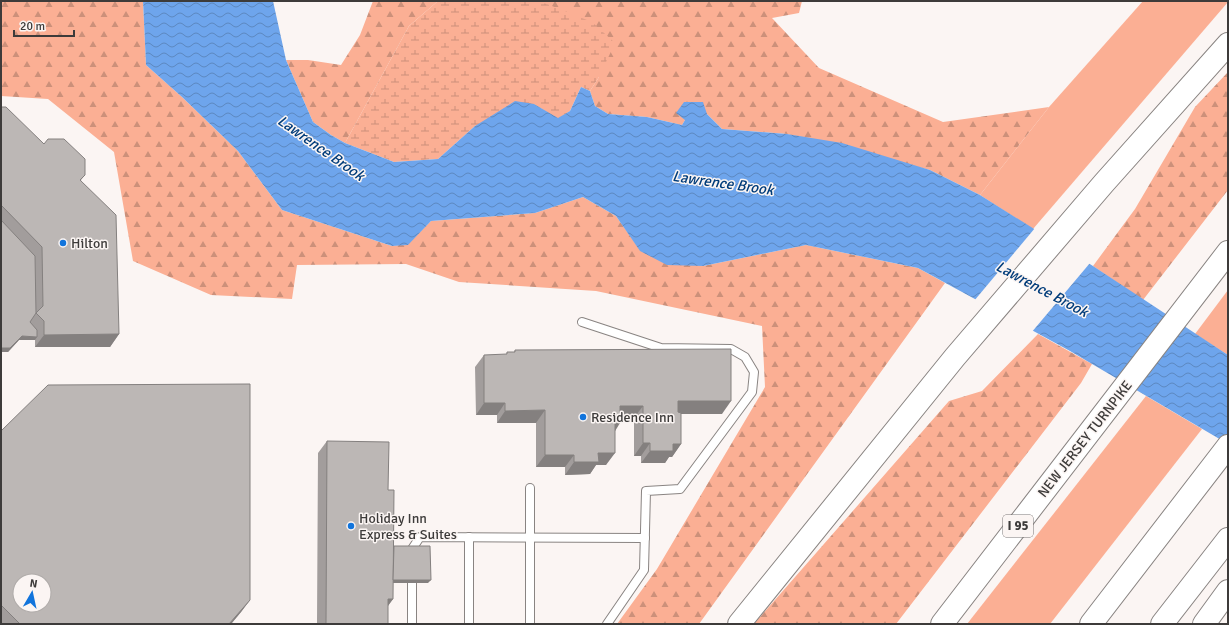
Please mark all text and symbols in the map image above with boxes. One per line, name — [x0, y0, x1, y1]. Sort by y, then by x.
scale bar — [14, 12, 74, 38]
text: 20 m — [20, 19, 45, 34]
water label: Lawrence Brook — [274, 111, 369, 185]
water label: Lawrence Brook — [671, 167, 776, 199]
place label: Hilton — [71, 235, 108, 252]
marker: Hilton — [58, 238, 68, 248]
water label: Lawrence Brook — [993, 257, 1093, 322]
street label: NEW JERSEY TURNPIKE — [1034, 377, 1136, 501]
place label: Residence Inn — [591, 409, 674, 426]
marker: Residence Inn — [578, 412, 588, 422]
place label: Holiday Inn Express & Suites — [359, 510, 457, 543]
road number: I 95 — [1003, 515, 1033, 537]
marker: Holiday Inn Express & Suites — [346, 521, 356, 531]
north arrow — [12, 573, 52, 613]
text: N — [29, 577, 38, 591]

